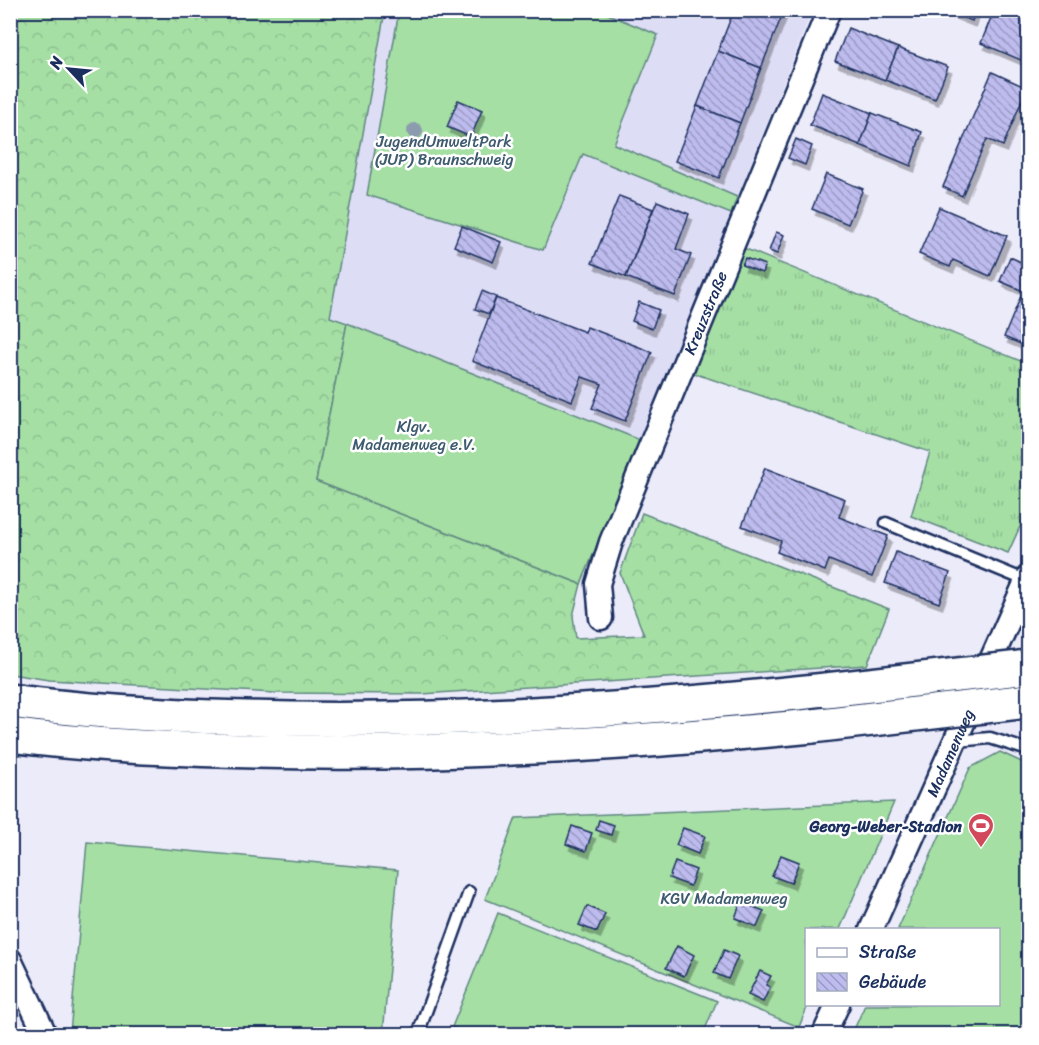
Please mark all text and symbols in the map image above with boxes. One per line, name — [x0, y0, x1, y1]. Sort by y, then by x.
north arrow — [39, 39, 99, 99]
text: N — [40, 50, 72, 75]
park label: JugendUmweltPark (JUP) Braunschweig — [374, 127, 514, 174]
street label: Kreuzstraße — [675, 266, 735, 359]
park label: Klgv. Madamenweg e.V. — [352, 412, 476, 459]
street label: Madamenweg — [918, 704, 982, 801]
sports icon: Georg-Weber-Stadion — [966, 811, 996, 849]
place label: Georg-Weber-Stadion — [808, 812, 962, 841]
park label: KGV Madamenweg — [661, 884, 787, 913]
legend — [805, 928, 1000, 1006]
text: Straße — [859, 936, 916, 968]
text: Gebäude — [859, 966, 927, 998]

